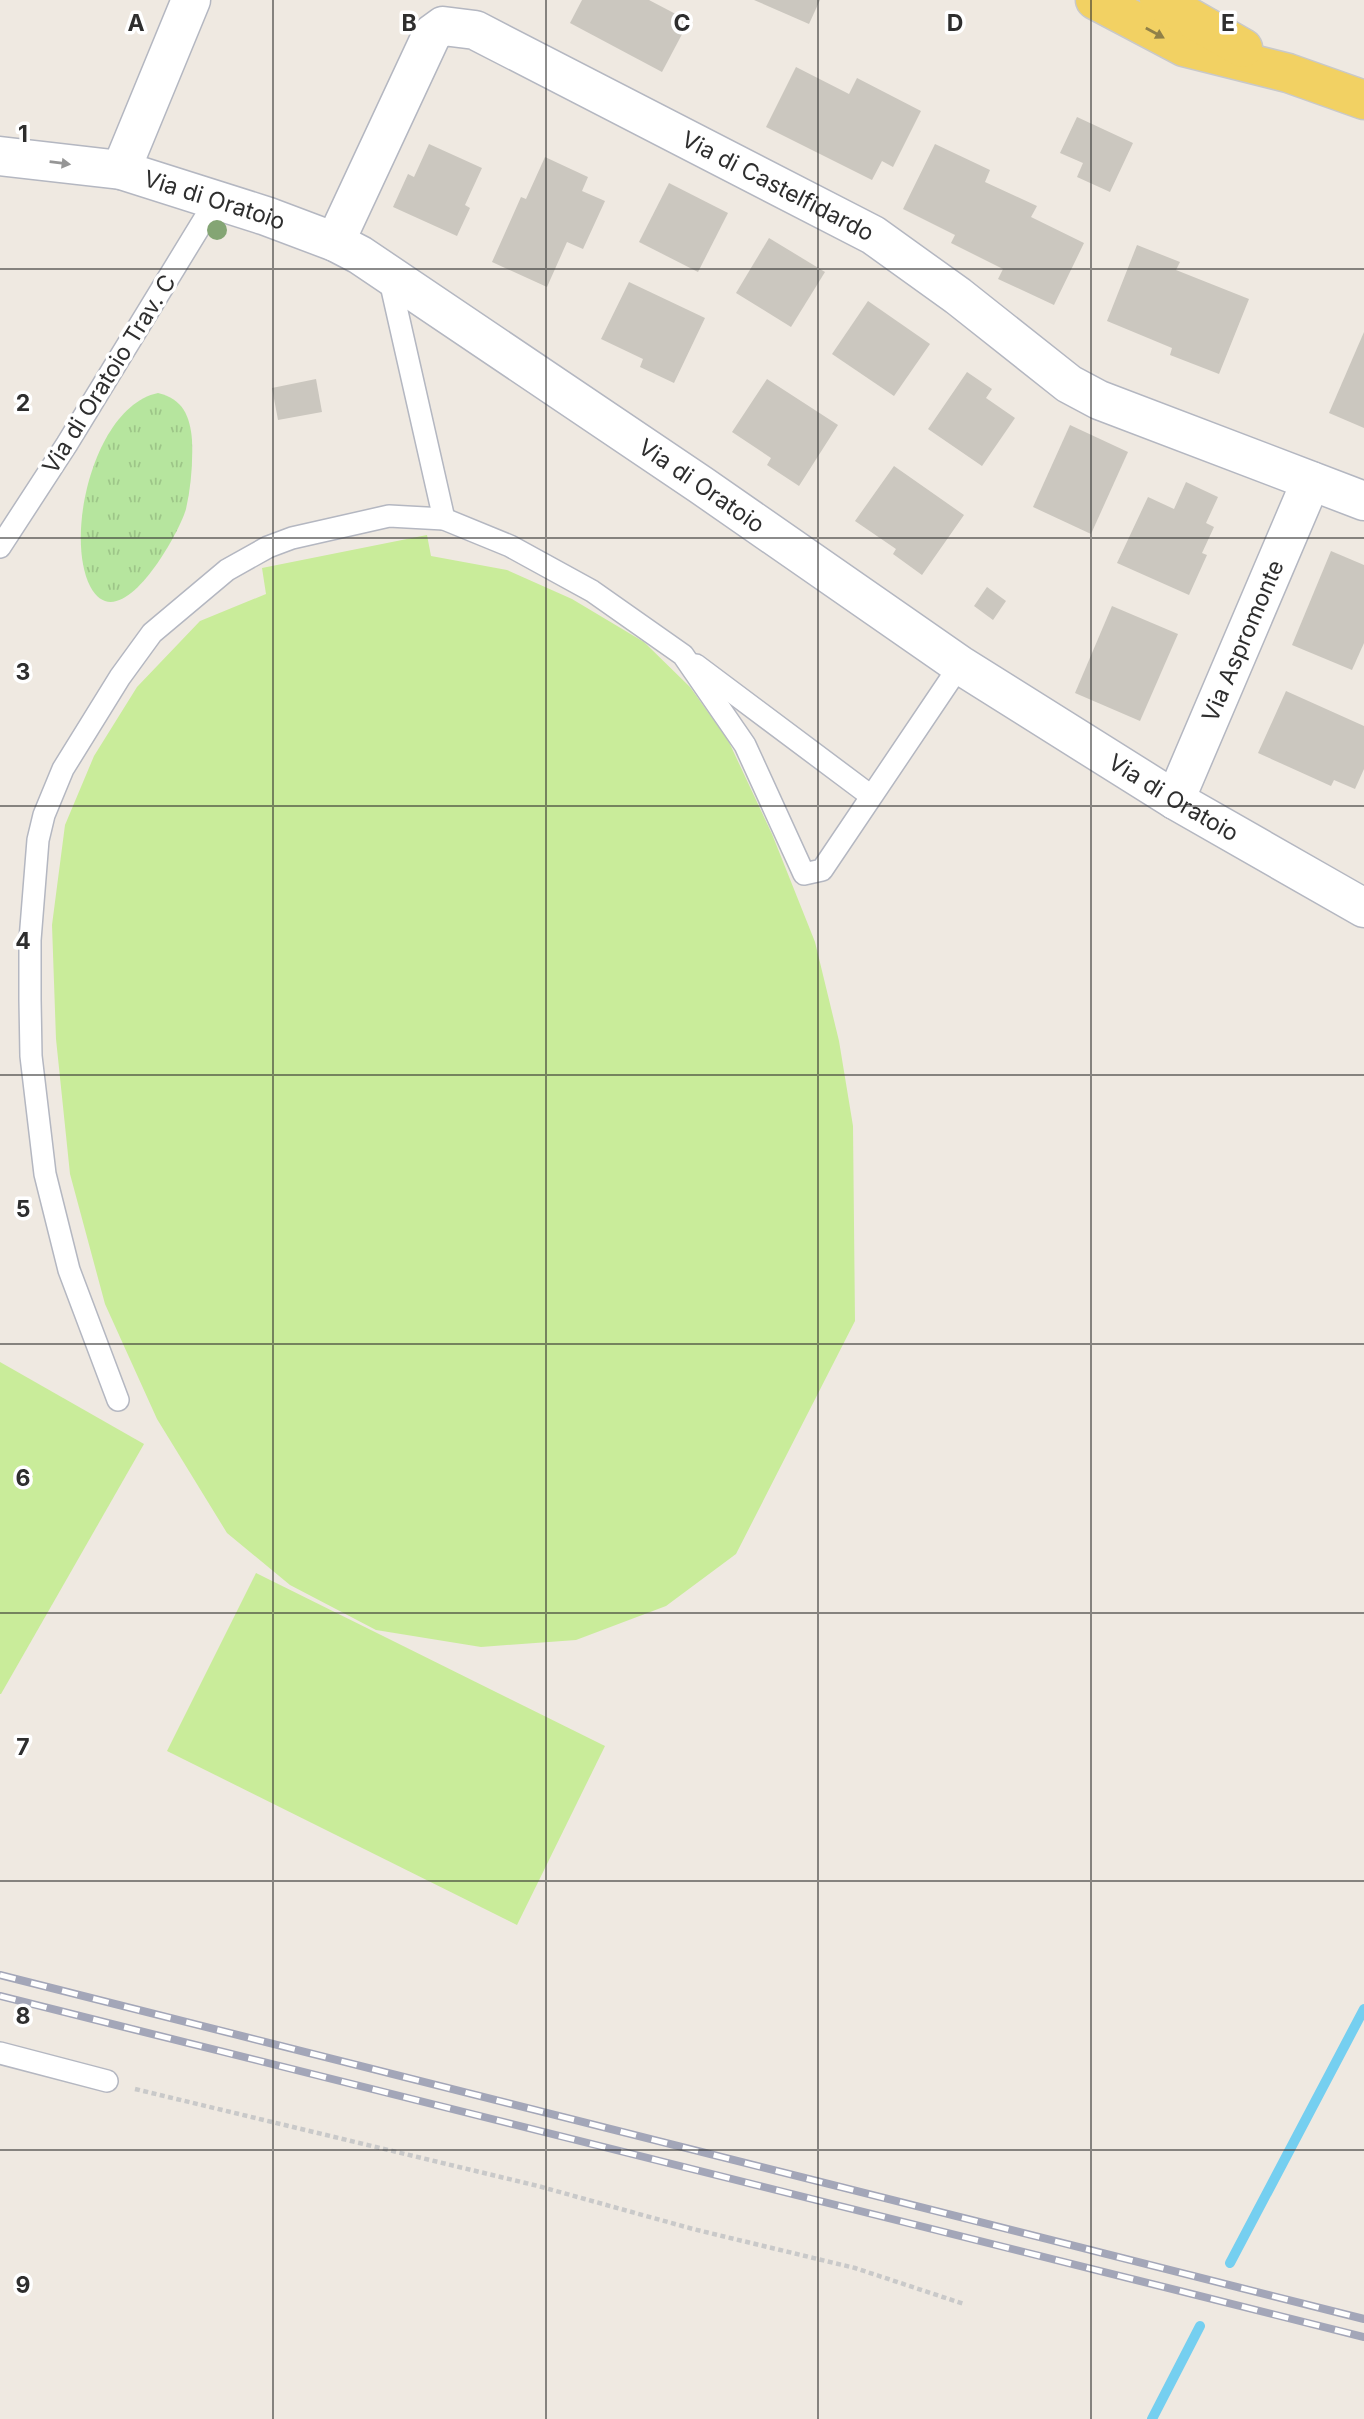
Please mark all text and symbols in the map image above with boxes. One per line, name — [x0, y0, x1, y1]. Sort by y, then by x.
text: A — [127, 9, 145, 37]
text: B — [401, 9, 417, 37]
text: C — [673, 9, 691, 37]
text: D — [947, 9, 963, 37]
text: E — [1221, 9, 1235, 37]
one-way arrow — [1145, 27, 1165, 39]
text: 1 — [18, 120, 28, 148]
street label: Via di Castelfidardo — [677, 125, 879, 247]
one-way arrow — [50, 158, 72, 169]
street label: Via di Oratoio — [140, 164, 289, 236]
street label: Via di Oratoio Trav. C — [36, 269, 182, 479]
text: 2 — [16, 389, 30, 417]
street label: Via di Oratoio — [633, 433, 770, 539]
street label: Via Aspromonte — [1196, 556, 1290, 726]
text: 3 — [16, 658, 30, 686]
street label: Via di Oratoio — [1103, 748, 1243, 847]
text: 4 — [15, 927, 31, 955]
text: 5 — [16, 1195, 30, 1223]
text: 6 — [16, 1464, 30, 1492]
text: 7 — [16, 1733, 30, 1761]
text: 8 — [16, 2002, 30, 2030]
text: 9 — [16, 2271, 30, 2299]

